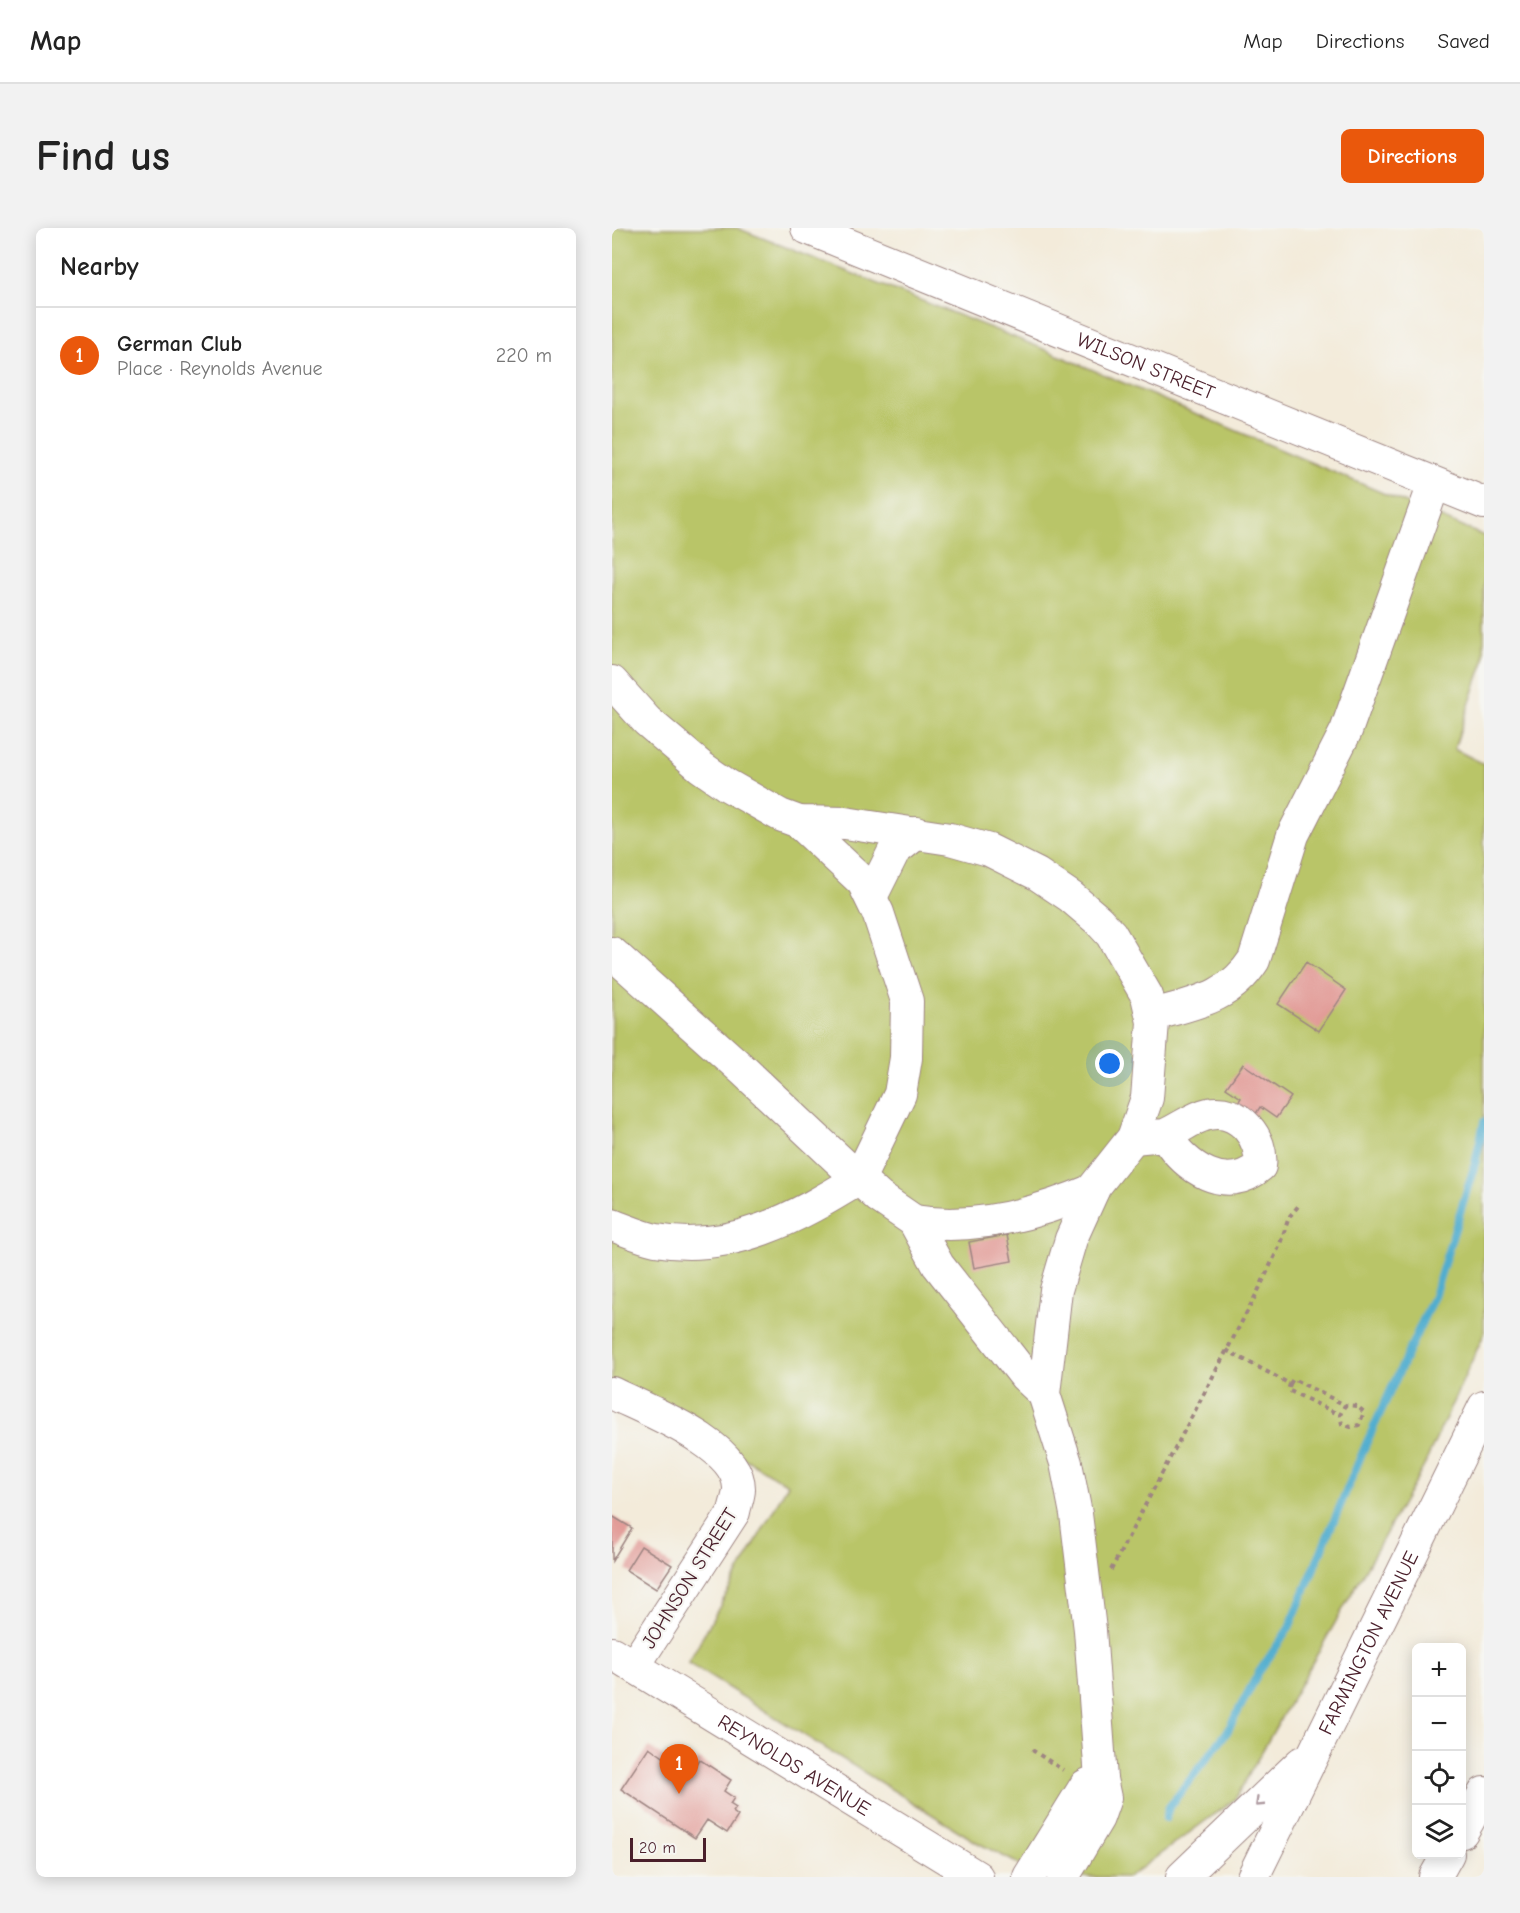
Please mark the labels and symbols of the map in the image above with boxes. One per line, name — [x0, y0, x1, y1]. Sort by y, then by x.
street label: WILSON STREET — [1073, 328, 1219, 405]
your location — [1095, 1049, 1124, 1078]
street label: JOHNSON STREET — [637, 1503, 742, 1653]
street label: FARMINGTON AVENUE — [1314, 1547, 1423, 1739]
street label: REYNOLDS AVENUE — [714, 1710, 875, 1821]
pin: 1 — [660, 1744, 698, 1794]
one-way arrow — [1256, 1796, 1266, 1807]
scale bar — [630, 1835, 706, 1862]

